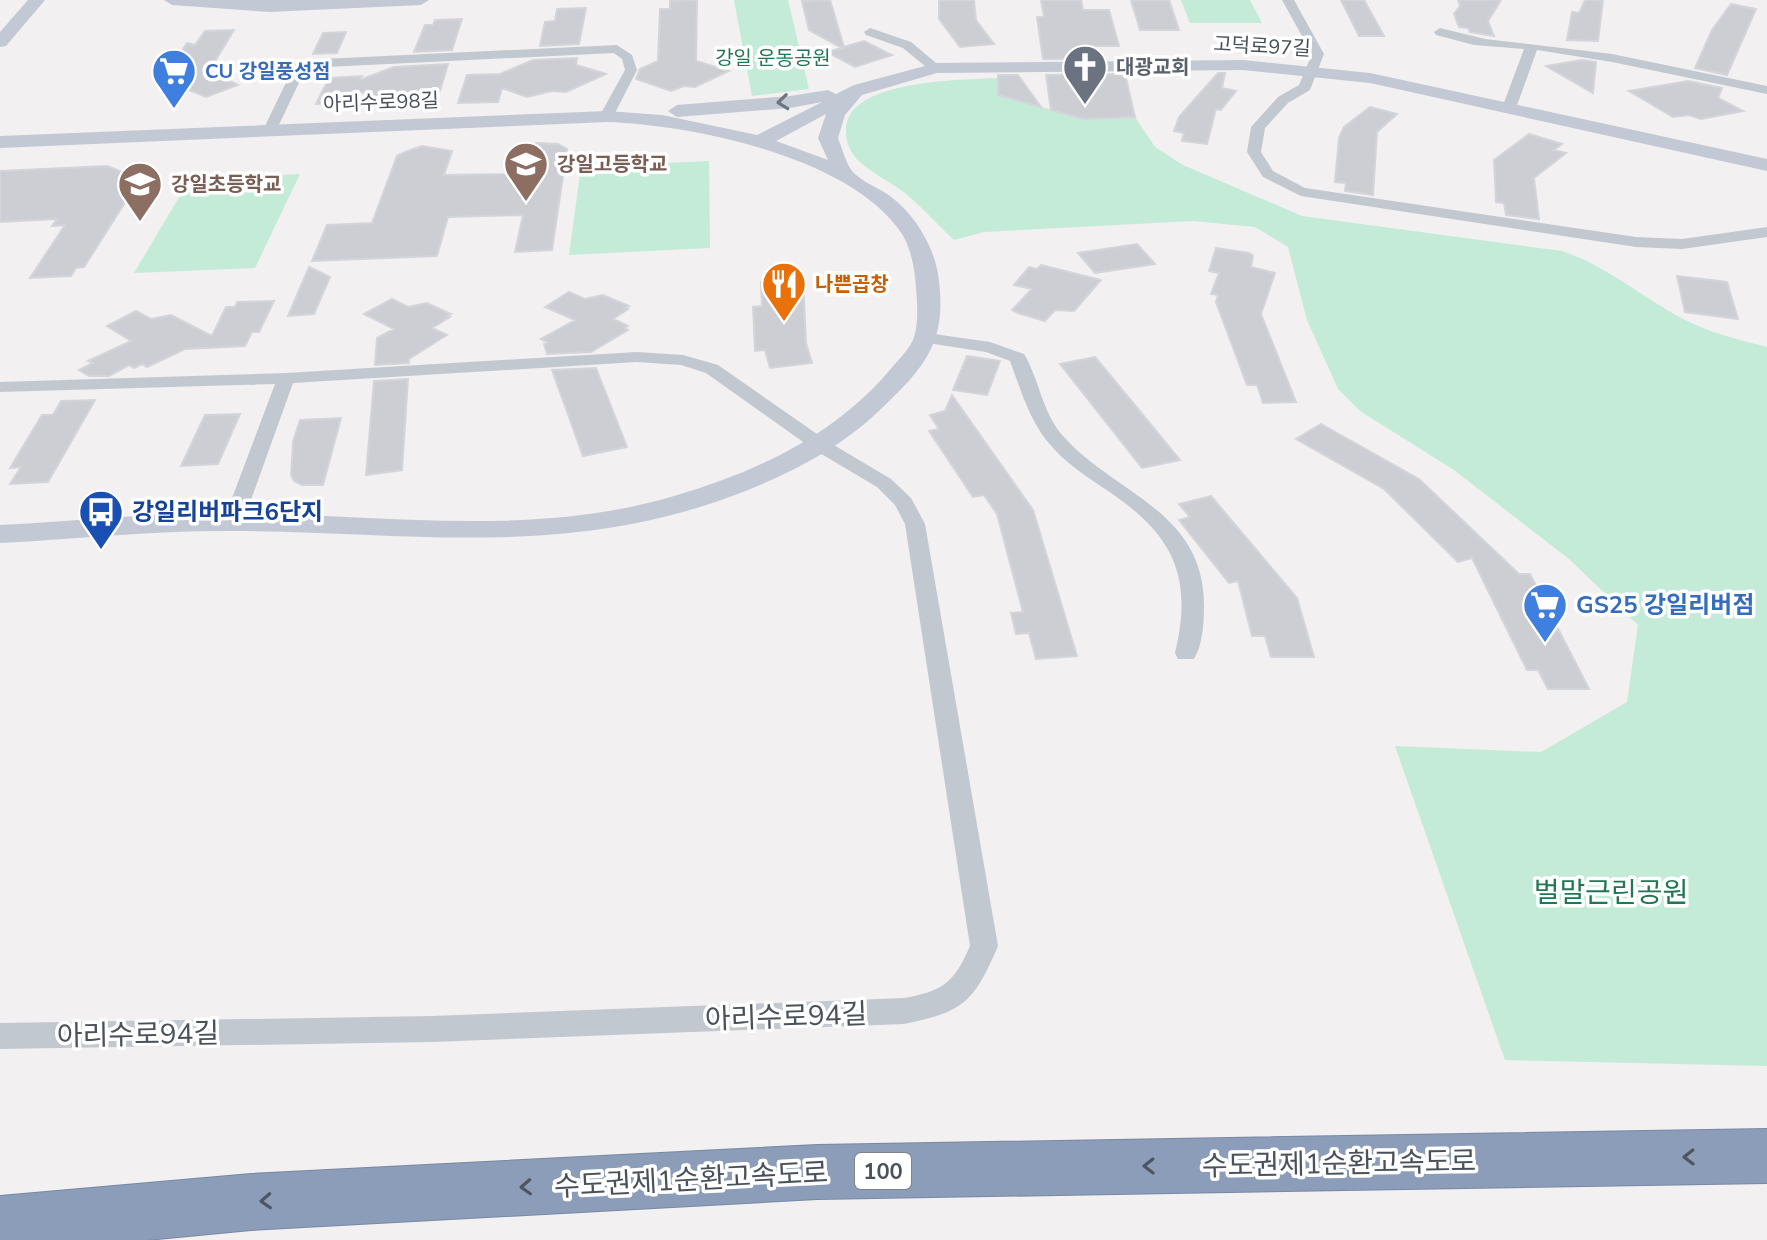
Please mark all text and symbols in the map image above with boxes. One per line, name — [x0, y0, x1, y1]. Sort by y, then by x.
street label: 고덕로97길 — [1213, 30, 1311, 63]
church icon: 대광교회 — [1061, 43, 1109, 106]
park label: 강일 운동공원 — [715, 45, 831, 72]
supermarket icon: CU 강일풍성점 — [150, 47, 198, 110]
place label: 대광교회 — [1116, 54, 1190, 81]
place label: CU 강일풍성점 — [205, 58, 331, 85]
street label: 아리수로98길 — [323, 87, 439, 118]
one-way arrow — [776, 94, 789, 111]
school or university icon: 강일고등학교 — [502, 140, 550, 203]
place label: 강일고등학교 — [557, 151, 667, 178]
school or university icon: 강일초등학교 — [116, 160, 164, 223]
place label: 강일초등학교 — [171, 171, 281, 198]
restaurant icon: 나쁜곱창 — [760, 260, 808, 323]
place label: 나쁜곱창 — [815, 271, 889, 298]
bus stop icon: 강일리버파크6단지 — [77, 488, 125, 551]
place label: 강일리버파크6단지 — [132, 496, 323, 528]
supermarket icon: GS25 강일리버점 — [1521, 581, 1569, 644]
place label: GS25 강일리버점 — [1576, 589, 1755, 621]
park label: 벌말근린공원 — [1534, 874, 1688, 912]
street label: 아리수로94길 — [704, 995, 868, 1039]
street label: 아리수로94길 — [56, 1015, 220, 1055]
street label: 수도권제1순환고속도로 — [1202, 1143, 1477, 1185]
one-way arrow — [1682, 1148, 1695, 1166]
road number: 100 — [855, 1153, 911, 1189]
street label: 수도권제1순환고속도로 — [553, 1154, 829, 1206]
one-way arrow — [1142, 1158, 1155, 1175]
one-way arrow — [519, 1178, 532, 1195]
one-way arrow — [259, 1193, 272, 1210]

